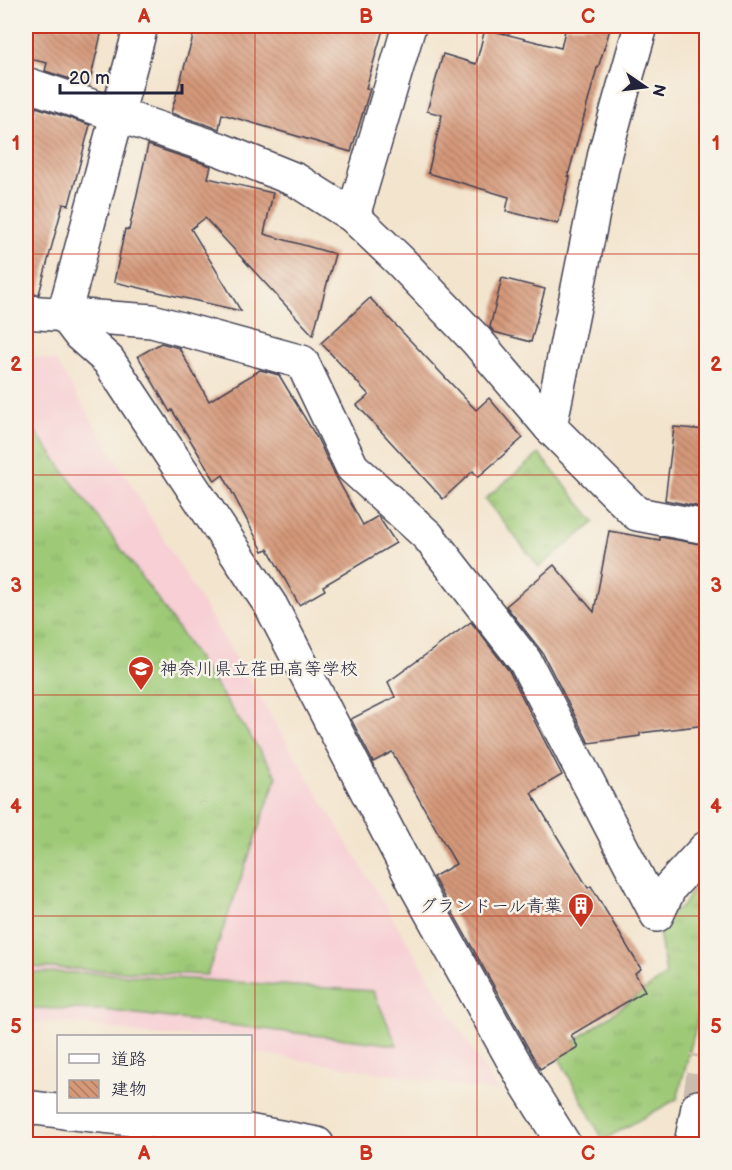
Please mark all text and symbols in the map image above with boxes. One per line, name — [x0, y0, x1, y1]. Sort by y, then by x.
text: A — [137, 5, 151, 29]
text: B — [359, 5, 373, 29]
text: C — [581, 5, 595, 29]
scale bar — [60, 57, 182, 95]
north arrow — [615, 57, 675, 117]
text: 20 m — [69, 68, 110, 89]
text: N — [647, 82, 669, 98]
text: 1 — [12, 132, 20, 156]
text: 1 — [712, 132, 720, 156]
text: 2 — [10, 353, 22, 377]
text: 2 — [710, 353, 722, 377]
text: 3 — [10, 574, 22, 598]
text: 3 — [710, 574, 722, 598]
school or university icon: 神奈川県立荏田高等学校 — [126, 654, 156, 692]
place label: 神奈川県立荏田高等学校 — [160, 659, 358, 680]
text: 4 — [10, 795, 22, 819]
text: 4 — [710, 795, 722, 819]
building icon: グランドール青葉 — [566, 891, 596, 929]
place label: グランドール青葉 — [419, 896, 562, 917]
text: 5 — [10, 1015, 22, 1039]
text: 5 — [710, 1015, 722, 1039]
legend — [57, 1035, 252, 1113]
text: 道路 — [111, 1049, 147, 1070]
text: 建物 — [111, 1079, 147, 1100]
text: A — [137, 1142, 151, 1166]
text: B — [359, 1142, 373, 1166]
text: C — [581, 1142, 595, 1166]

